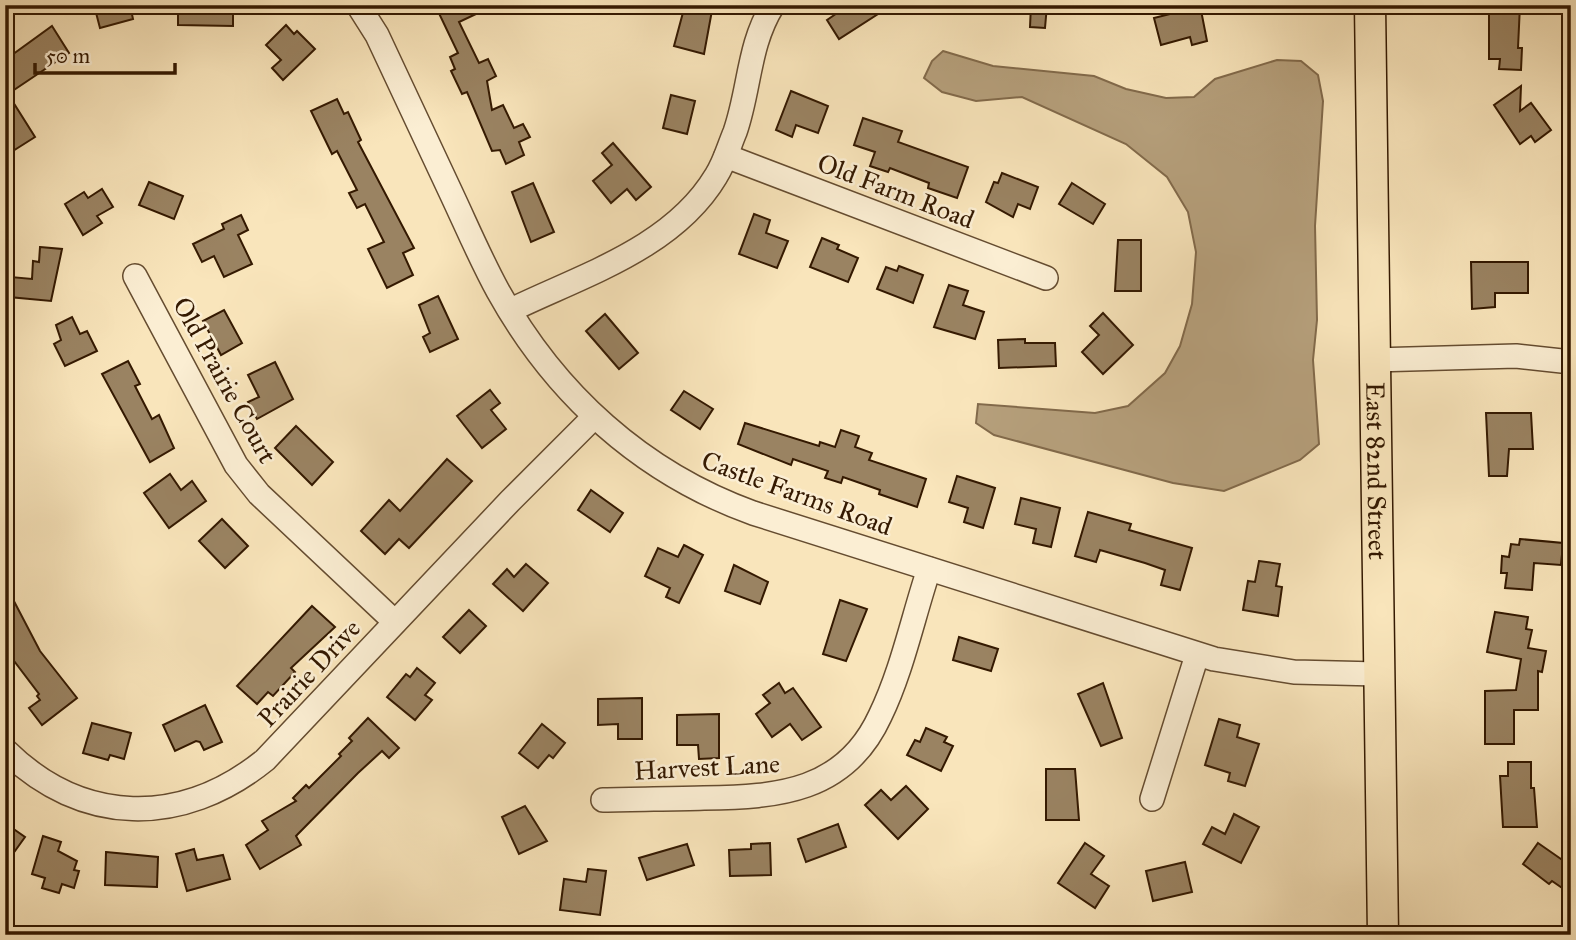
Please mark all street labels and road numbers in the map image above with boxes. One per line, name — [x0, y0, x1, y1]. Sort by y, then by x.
street label: Old Farm Road — [813, 146, 979, 236]
street label: Old Prairie Court — [166, 291, 284, 469]
street label: East 82nd Street — [1359, 382, 1394, 560]
street label: Castle Farms Road — [697, 444, 897, 542]
street label: Prairie Drive — [251, 612, 367, 734]
street label: Harvest Lane — [633, 747, 781, 787]

